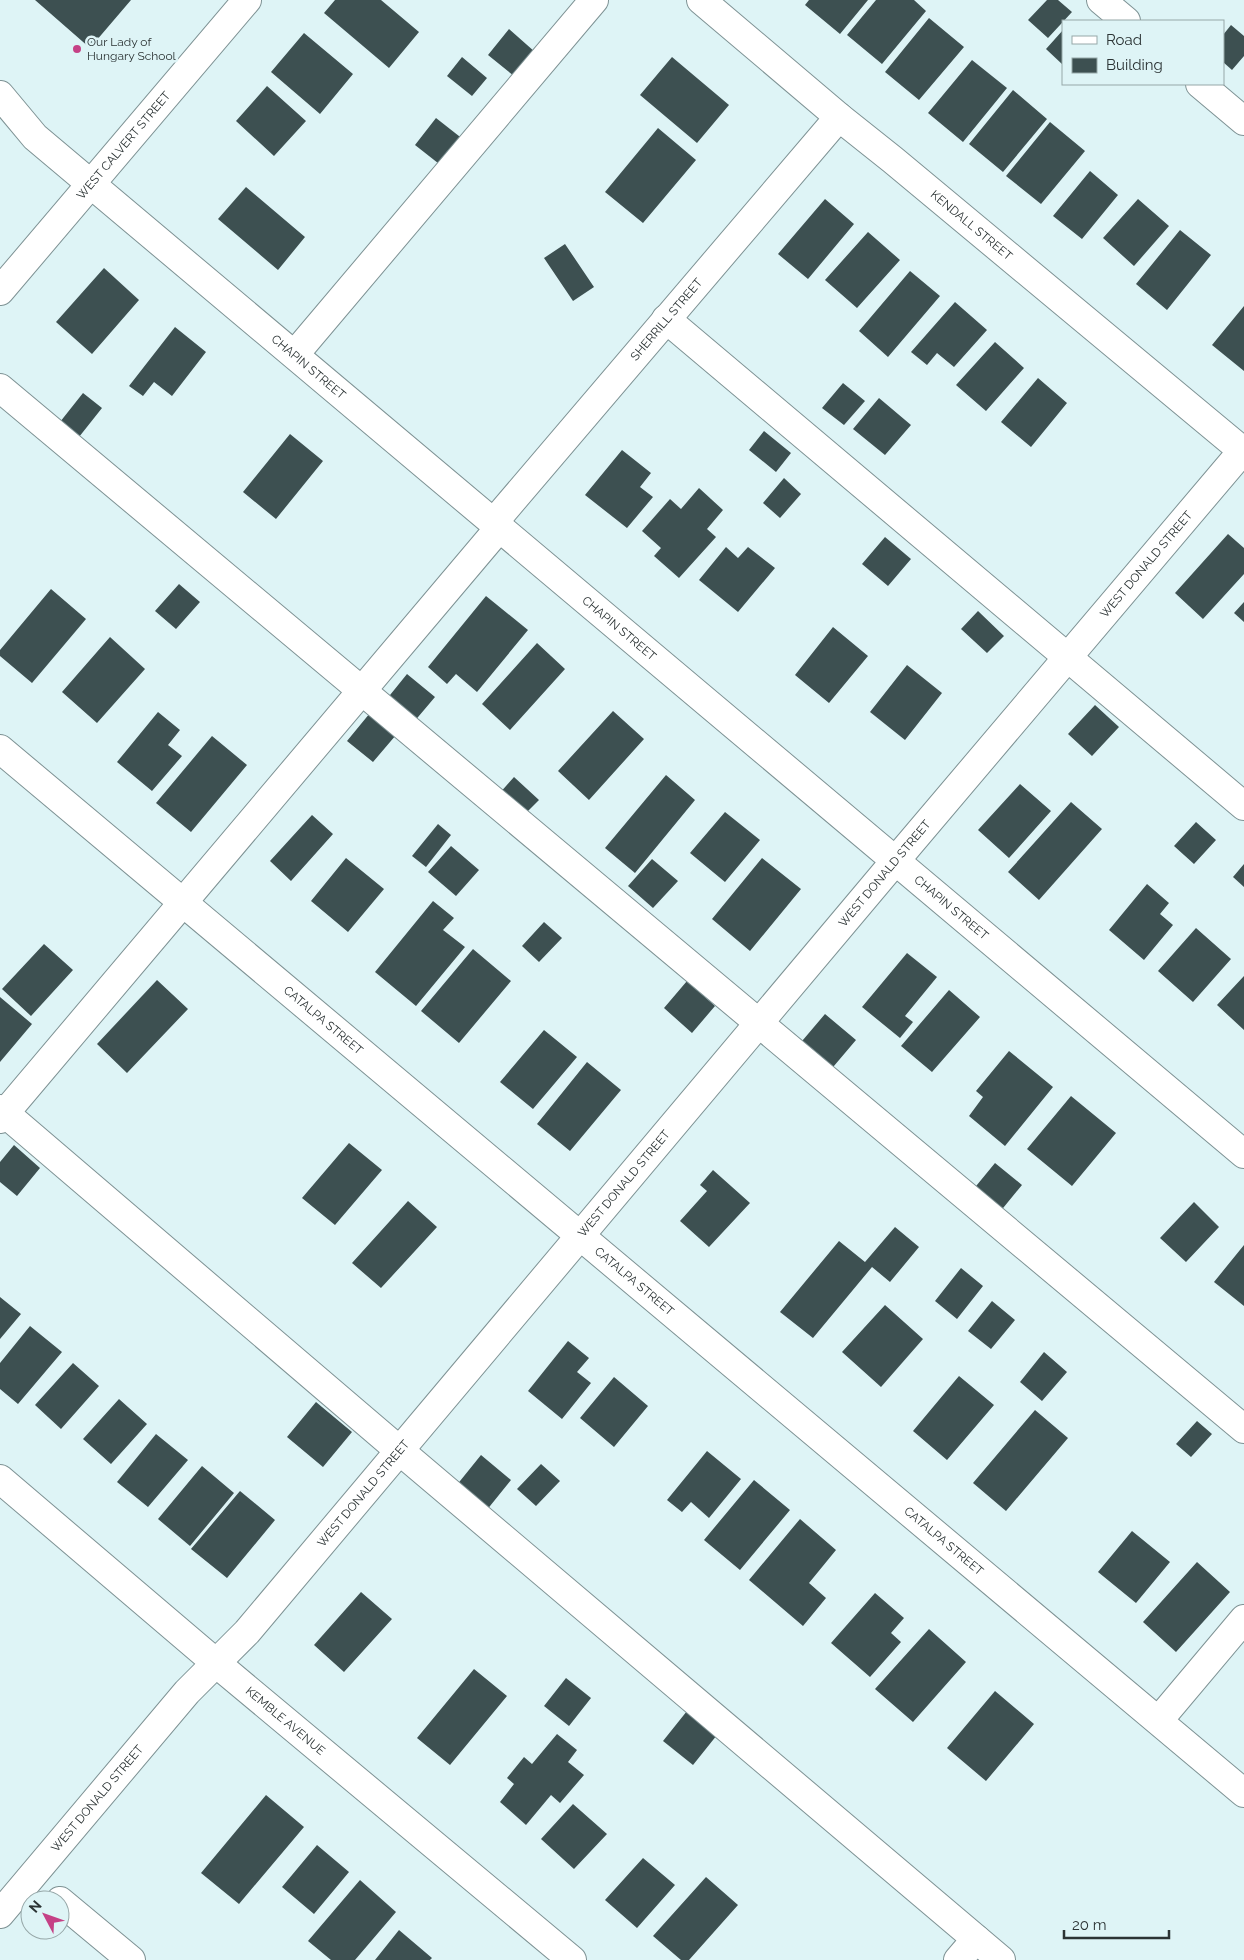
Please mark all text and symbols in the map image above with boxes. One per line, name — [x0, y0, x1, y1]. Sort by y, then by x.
legend — [1062, 20, 1224, 85]
text: Road — [1106, 31, 1142, 49]
place label: Our Lady of Hungary School — [87, 35, 177, 63]
marker: Our Lady of Hungary School — [71, 43, 83, 55]
text: Building — [1106, 56, 1163, 74]
street label: WEST CALVERT STREET — [74, 88, 174, 202]
street label: KENDALL STREET — [928, 187, 1016, 264]
street label: SHERRILL STREET — [628, 275, 706, 363]
street label: CHAPIN STREET — [269, 332, 349, 403]
street label: WEST DONALD STREET — [1097, 508, 1196, 621]
street label: CHAPIN STREET — [579, 593, 660, 664]
street label: WEST DONALD STREET — [836, 817, 934, 930]
street label: CHAPIN STREET — [911, 873, 992, 943]
street label: CATALPA STREET — [281, 983, 366, 1058]
street label: WEST DONALD STREET — [575, 1127, 673, 1240]
street label: CATALPA STREET — [592, 1244, 677, 1319]
street label: WEST DONALD STREET — [315, 1437, 413, 1550]
street label: CATALPA STREET — [901, 1504, 987, 1579]
street label: KEMBLE AVENUE — [243, 1684, 328, 1758]
street label: WEST DONALD STREET — [48, 1742, 147, 1855]
north arrow — [20, 1890, 70, 1940]
text: N — [26, 1897, 45, 1916]
scale bar — [1064, 1908, 1169, 1940]
text: 20 m — [1072, 1916, 1107, 1934]

